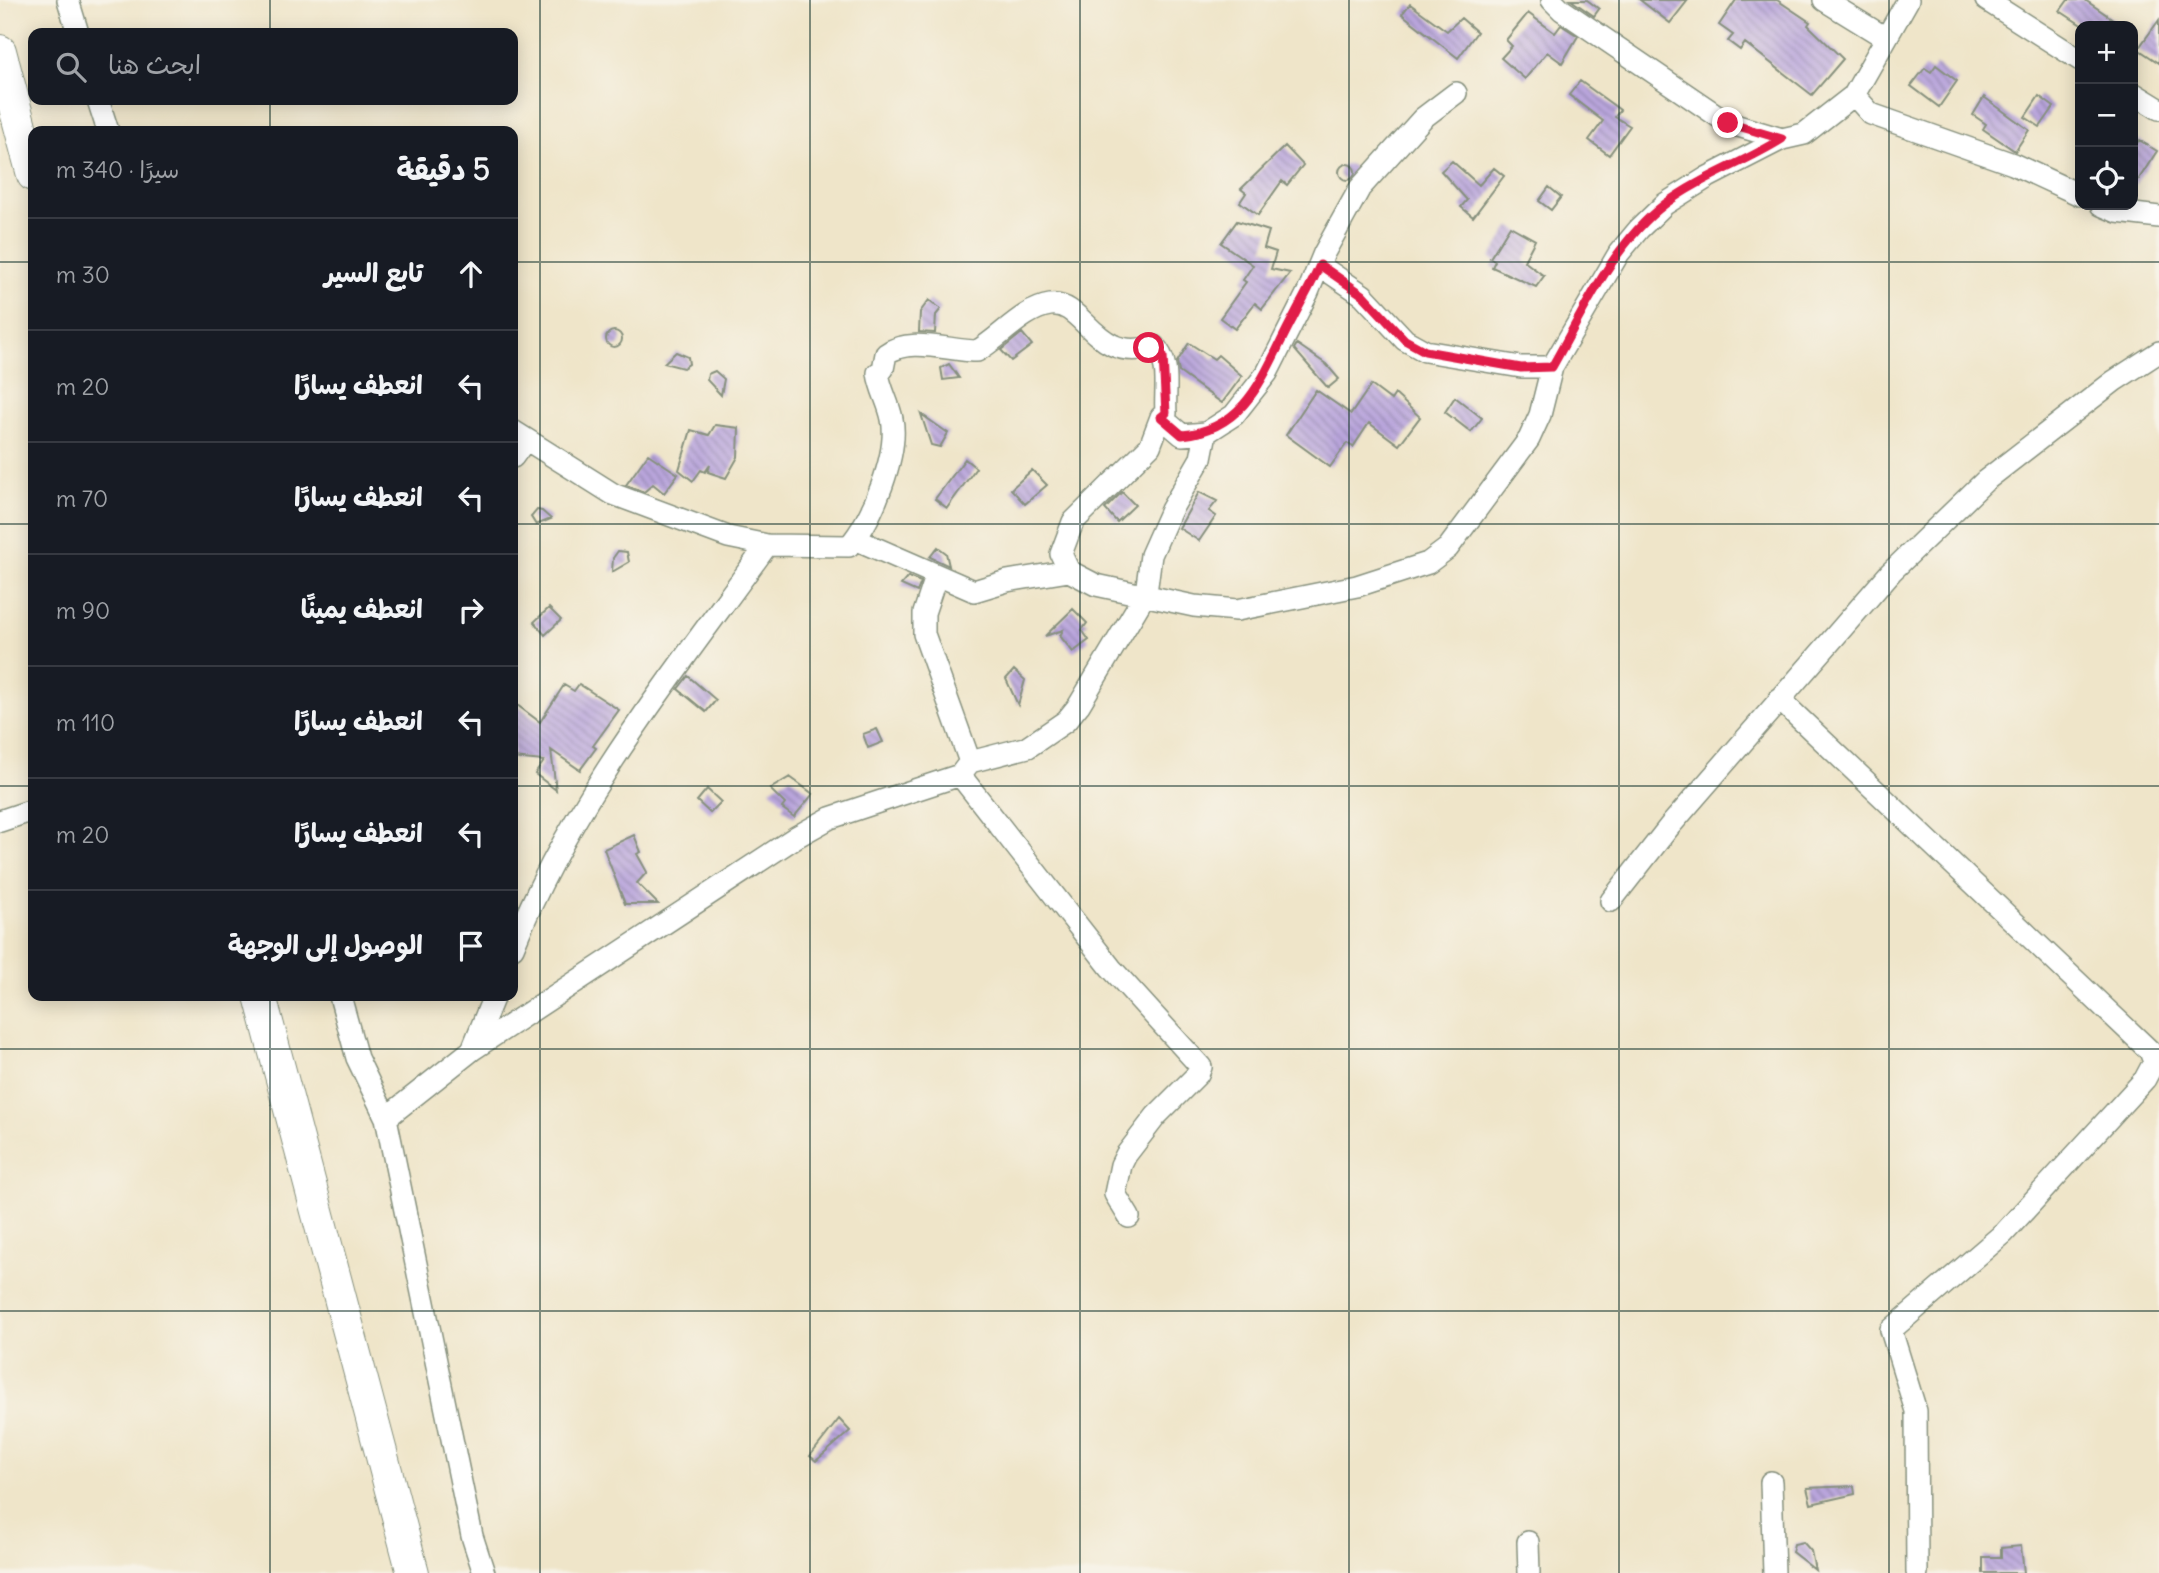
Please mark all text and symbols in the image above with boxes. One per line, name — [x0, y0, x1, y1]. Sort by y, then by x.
map controls — [2075, 21, 2138, 210]
button: + — [2075, 21, 2138, 84]
search box — [28, 28, 518, 105]
icon: search — [52, 48, 90, 86]
text: ابحث هنا — [108, 48, 201, 81]
button: − — [2075, 84, 2138, 147]
route end — [1712, 107, 1743, 138]
button: locate — [2075, 147, 2138, 210]
text: 5 دقيقة — [396, 150, 490, 188]
text: سيرًا · 340 m — [56, 155, 179, 184]
icon: ahead — [452, 255, 490, 293]
text: تابع السير — [324, 256, 423, 289]
text: 30 m — [56, 260, 110, 289]
route start — [1133, 332, 1164, 363]
icon: left — [452, 367, 490, 405]
text: انعطف يسارًا — [294, 368, 423, 401]
text: 20 m — [56, 372, 109, 401]
icon: left — [452, 479, 490, 517]
text: انعطف يسارًا — [294, 480, 423, 513]
text: 70 m — [56, 484, 108, 513]
icon: right — [452, 591, 490, 629]
text: انعطف يمينًا — [301, 592, 423, 625]
text: 90 m — [56, 596, 110, 625]
icon: left — [452, 703, 490, 741]
text: انعطف يسارًا — [294, 704, 423, 737]
text: 110 m — [56, 708, 115, 737]
icon: left — [452, 815, 490, 853]
text: انعطف يسارًا — [294, 816, 423, 849]
text: 20 m — [56, 820, 109, 849]
icon: arrive — [452, 927, 490, 965]
text: الوصول إلى الوجهة — [228, 928, 423, 961]

